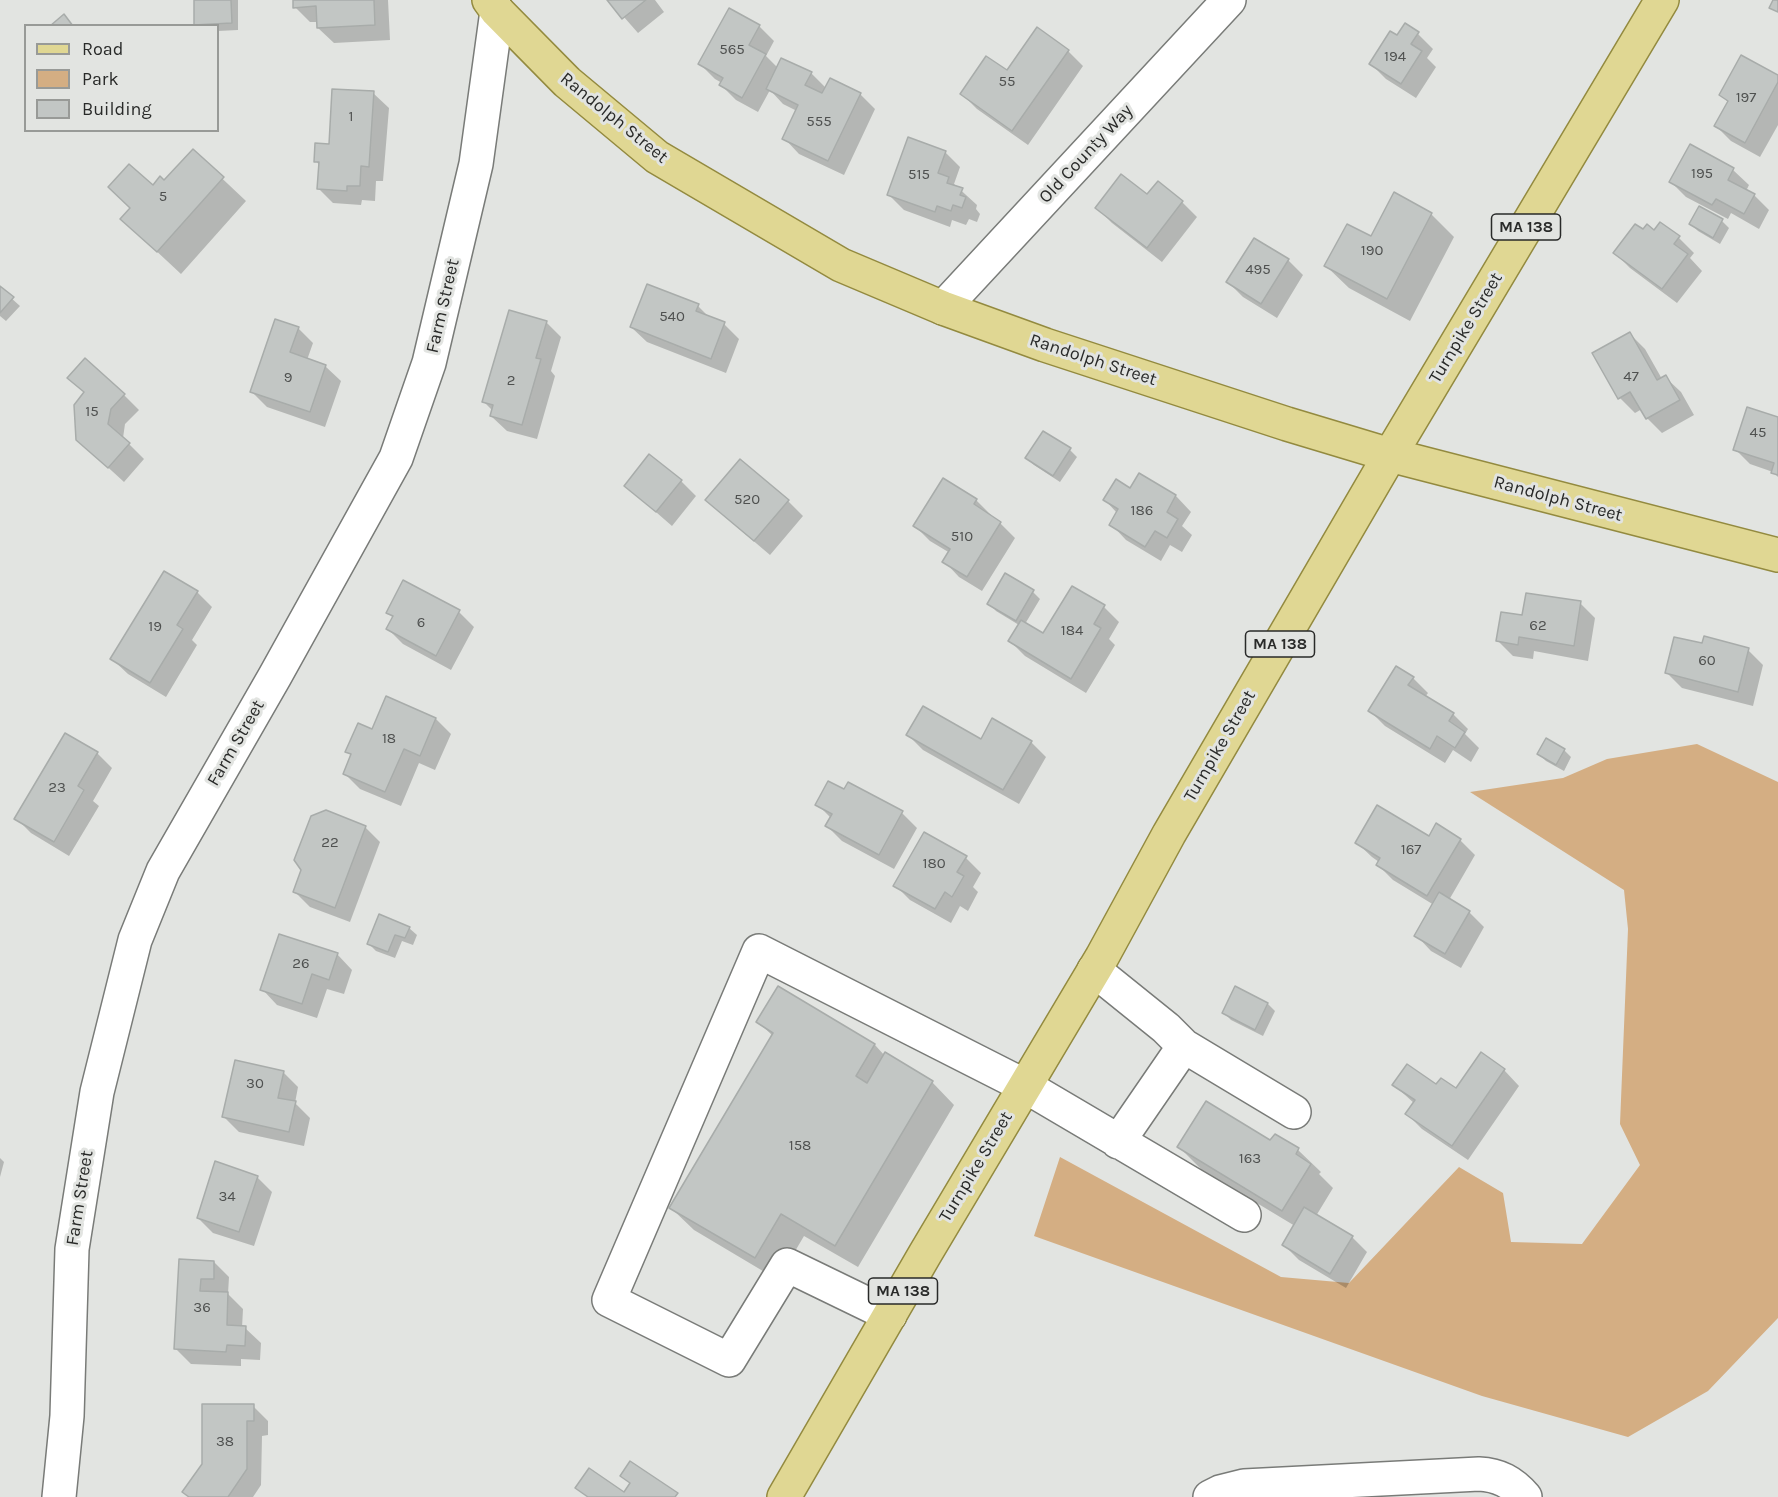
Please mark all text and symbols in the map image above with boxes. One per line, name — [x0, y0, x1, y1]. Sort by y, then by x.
legend — [24, 24, 219, 132]
text: Road — [82, 38, 123, 60]
house number: 565 — [719, 41, 745, 59]
house number: 194 — [1384, 48, 1406, 66]
text: Park — [82, 68, 119, 90]
street label: Randolph Street — [556, 68, 672, 168]
house number: 55 — [999, 73, 1015, 91]
house number: 197 — [1736, 89, 1756, 107]
text: Building — [82, 98, 152, 120]
street label: Old County Way — [1035, 100, 1137, 208]
house number: 1 — [349, 108, 353, 126]
house number: 555 — [806, 113, 832, 131]
house number: 195 — [1691, 165, 1713, 183]
house number: 515 — [908, 166, 930, 184]
house number: 5 — [159, 188, 167, 206]
road number: MA 138 — [1492, 214, 1561, 240]
house number: 190 — [1361, 242, 1383, 260]
street label: Farm Street — [422, 257, 464, 355]
house number: 495 — [1245, 261, 1271, 279]
street label: Turnpike Street — [1425, 269, 1507, 387]
house number: 540 — [659, 308, 685, 326]
street label: Randolph Street — [1027, 329, 1159, 391]
house number: 47 — [1623, 368, 1639, 386]
house number: 9 — [284, 369, 292, 387]
house number: 2 — [507, 372, 515, 390]
house number: 15 — [85, 403, 99, 421]
house number: 45 — [1750, 424, 1766, 442]
street label: Randolph Street — [1491, 471, 1625, 527]
house number: 520 — [734, 491, 760, 509]
house number: 186 — [1131, 502, 1153, 520]
house number: 510 — [951, 528, 973, 546]
house number: 6 — [417, 614, 425, 632]
house number: 62 — [1529, 617, 1547, 635]
house number: 19 — [148, 618, 162, 636]
house number: 184 — [1061, 622, 1083, 640]
road number: MA 138 — [1246, 631, 1314, 657]
house number: 60 — [1698, 652, 1716, 670]
street label: Turnpike Street — [1179, 686, 1261, 806]
street label: Farm Street — [203, 696, 269, 790]
house number: 18 — [382, 730, 396, 748]
house number: 23 — [48, 779, 66, 797]
house number: 22 — [321, 834, 339, 852]
house number: 167 — [1401, 841, 1421, 859]
house number: 180 — [922, 855, 946, 873]
house number: 26 — [292, 955, 310, 973]
house number: 30 — [246, 1075, 264, 1093]
street label: Turnpike Street — [935, 1108, 1017, 1226]
house number: 158 — [789, 1137, 811, 1155]
street label: Farm Street — [62, 1149, 98, 1247]
house number: 163 — [1239, 1150, 1261, 1168]
house number: 34 — [218, 1188, 236, 1206]
road number: MA 138 — [868, 1278, 938, 1304]
house number: 36 — [193, 1299, 211, 1317]
house number: 38 — [216, 1433, 234, 1451]

